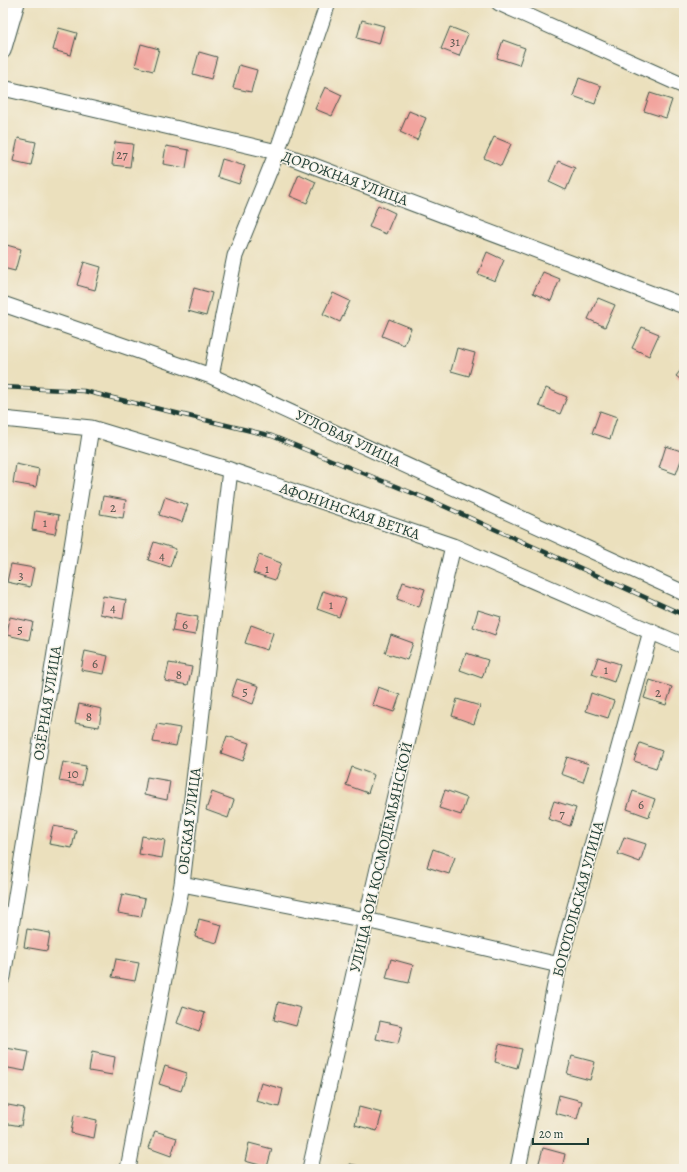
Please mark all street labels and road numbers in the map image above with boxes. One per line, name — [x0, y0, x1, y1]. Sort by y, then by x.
street label: ДОРОЖНАЯ УЛИЦА — [279, 146, 411, 210]
street label: УГЛОВАЯ УЛИЦА — [292, 405, 404, 471]
street label: АФОНИНСКАЯ ВЕТКА — [276, 477, 423, 544]
street label: ОЗЁРНАЯ УЛИЦА — [28, 644, 66, 762]
street label: УЛИЦА ЗОИ КОСМОДЕМЬЯНСКОЙ — [345, 740, 417, 974]
street label: ОБСКАЯ УЛИЦА — [173, 766, 206, 876]
street label: БОГОТОЛЬСКАЯ УЛИЦА — [548, 819, 609, 979]

